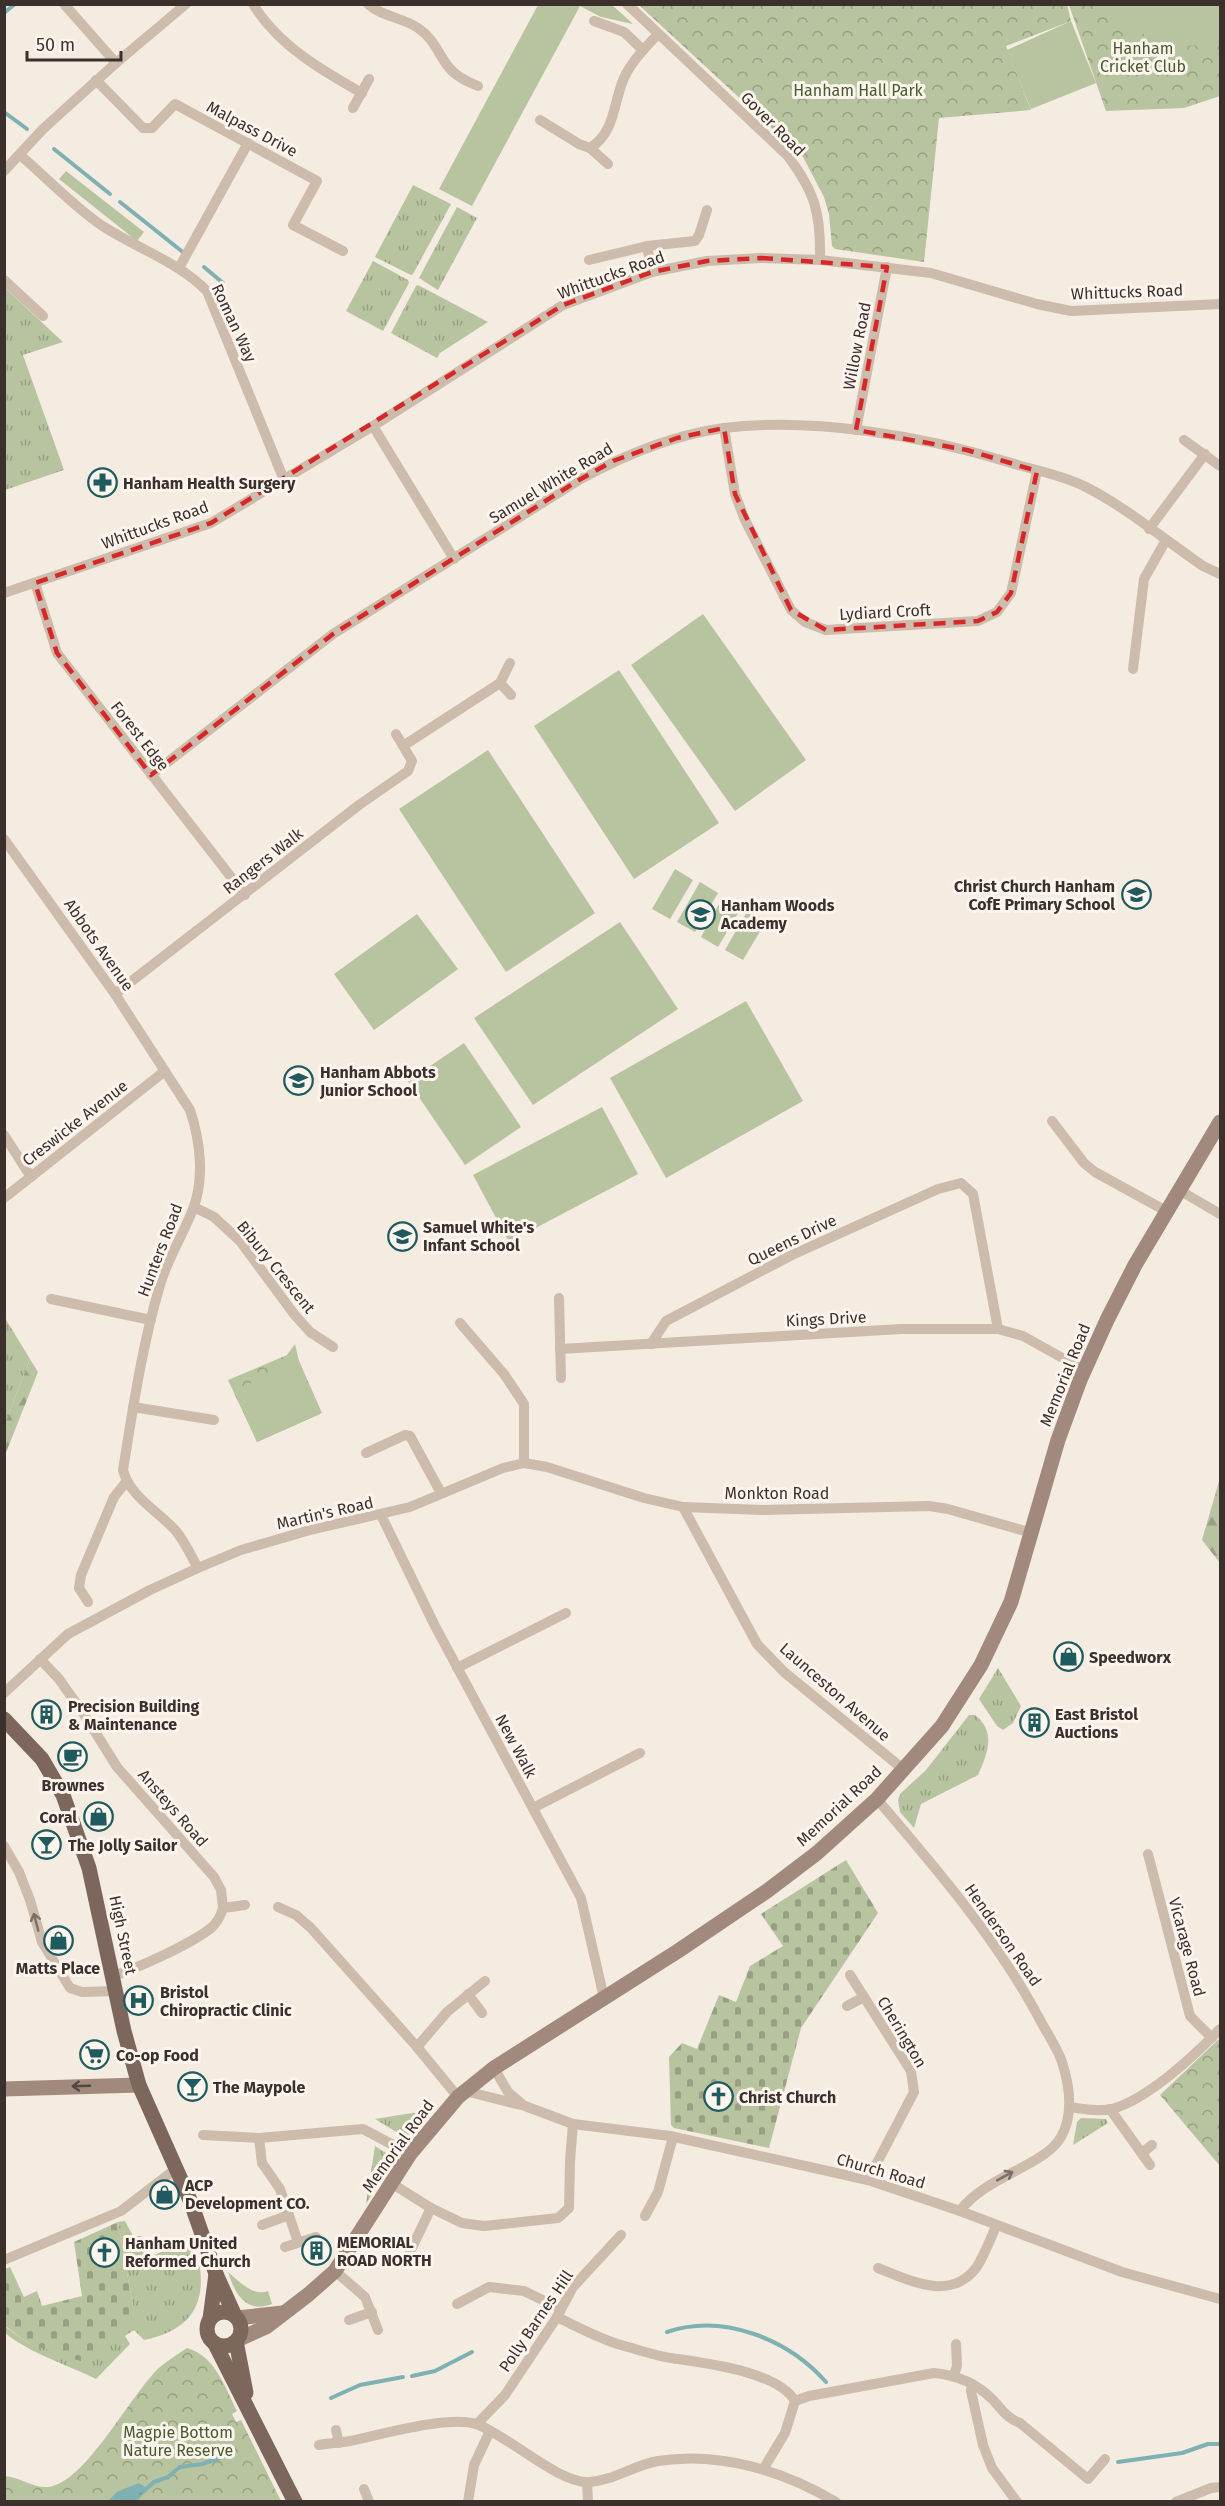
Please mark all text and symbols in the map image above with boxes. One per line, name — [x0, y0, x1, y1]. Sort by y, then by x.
scale bar — [27, 24, 122, 62]
text: 50 m — [36, 34, 75, 56]
park label: Hanham Cricket Club — [1100, 39, 1186, 76]
park label: Hanham Hall Park — [793, 81, 924, 100]
street label: Gover Road — [737, 88, 809, 160]
street label: Malpass Drive — [203, 97, 301, 161]
street label: Whittucks Road — [555, 247, 667, 303]
street label: Roman Way — [208, 281, 260, 365]
street label: Whittucks Road — [1071, 281, 1183, 303]
street label: Willow Road — [839, 301, 875, 391]
street label: Samuel White Road — [486, 439, 616, 527]
pharmacy icon: Hanham Health Surgery — [86, 467, 118, 499]
place label: Hanham Health Surgery — [123, 474, 296, 493]
street label: Whittucks Road — [99, 497, 211, 553]
street label: Lydiard Croft — [839, 600, 932, 624]
street label: Forest Edge — [107, 697, 173, 775]
street label: Rangers Walk — [219, 823, 307, 898]
place label: Christ Church Hanham CofE Primary School — [954, 877, 1115, 914]
school or university icon: Christ Church Hanham CofE Primary School — [1120, 879, 1152, 911]
street label: Abbots Avenue — [60, 895, 138, 995]
place label: Hanham Woods Academy — [720, 896, 835, 933]
school or university icon: Hanham Woods Academy — [684, 898, 716, 930]
place label: Hanham Abbots Junior School — [319, 1063, 436, 1100]
school or university icon: Hanham Abbots Junior School — [283, 1065, 315, 1097]
street label: Creswicke Avenue — [19, 1076, 131, 1170]
street label: Hunters Road — [134, 1201, 186, 1299]
street label: Queens Drive — [745, 1210, 839, 1270]
street label: Bibury Crescent — [233, 1217, 319, 1317]
place label: Samuel White's Infant School — [423, 1218, 534, 1255]
school or university icon: Samuel White's Infant School — [386, 1220, 418, 1252]
street label: Kings Drive — [785, 1307, 867, 1331]
street label: Memorial Road — [1036, 1321, 1094, 1429]
street label: Monkton Road — [725, 1484, 829, 1503]
street label: Martin's Road — [275, 1493, 375, 1533]
street label: Launceston Avenue — [776, 1639, 894, 1745]
shop icon: Speedworx — [1052, 1641, 1084, 1673]
place label: Speedworx — [1089, 1648, 1172, 1667]
place label: Precision Building & Maintenance — [68, 1697, 199, 1734]
building icon: Precision Building & Maintenance — [31, 1699, 63, 1731]
place label: East Bristol Auctions — [1054, 1705, 1138, 1742]
building icon: East Bristol Auctions — [1018, 1707, 1050, 1739]
street label: New Walk — [491, 1711, 541, 1782]
cafe icon: Brownes — [57, 1741, 89, 1773]
street label: Memorial Road — [793, 1762, 885, 1850]
street label: Ansteys Road — [134, 1765, 212, 1851]
place label: Brownes — [42, 1776, 105, 1795]
shop icon: Coral — [82, 1801, 114, 1833]
place label: Coral — [40, 1808, 77, 1827]
bar icon: The Jolly Sailor — [31, 1829, 63, 1861]
place label: The Jolly Sailor — [68, 1836, 178, 1855]
street label: Henderson Road — [961, 1880, 1045, 1990]
street label: High Street — [105, 1894, 141, 1977]
street label: Vicarage Road — [1165, 1895, 1209, 1999]
one-way arrow — [29, 1913, 41, 1932]
shop icon: Matts Place — [42, 1924, 74, 1956]
place label: Matts Place — [16, 1959, 100, 1978]
place label: Bristol Chiropractic Clinic — [160, 1983, 292, 2020]
hospital icon: Bristol Chiropractic Clinic — [123, 1985, 155, 2017]
street label: Cherington — [873, 1993, 931, 2071]
supermarket icon: Co-op Food — [79, 2039, 111, 2071]
place label: Co-op Food — [116, 2046, 199, 2065]
bar icon: The Maypole — [176, 2071, 208, 2103]
place label: The Maypole — [213, 2078, 305, 2097]
one-way arrow — [71, 2081, 91, 2092]
church icon: Christ Church — [702, 2081, 734, 2113]
place label: Christ Church — [739, 2088, 836, 2107]
street label: Memorial Road — [358, 2096, 438, 2196]
street label: Church Road — [834, 2149, 928, 2193]
one-way arrow — [996, 2170, 1013, 2182]
place label: ACP Development CO. — [184, 2176, 310, 2213]
shop icon: ACP Development CO. — [148, 2178, 180, 2210]
place label: MEMORIAL ROAD NORTH — [337, 2233, 432, 2270]
place label: Hanham United Reformed Church — [125, 2234, 251, 2271]
building icon: MEMORIAL ROAD NORTH — [300, 2235, 332, 2267]
church icon: Hanham United Reformed Church — [88, 2236, 120, 2268]
street label: Polly Barnes Hill — [495, 2266, 577, 2376]
park label: Magpie Bottom Nature Reserve — [123, 2423, 233, 2460]

